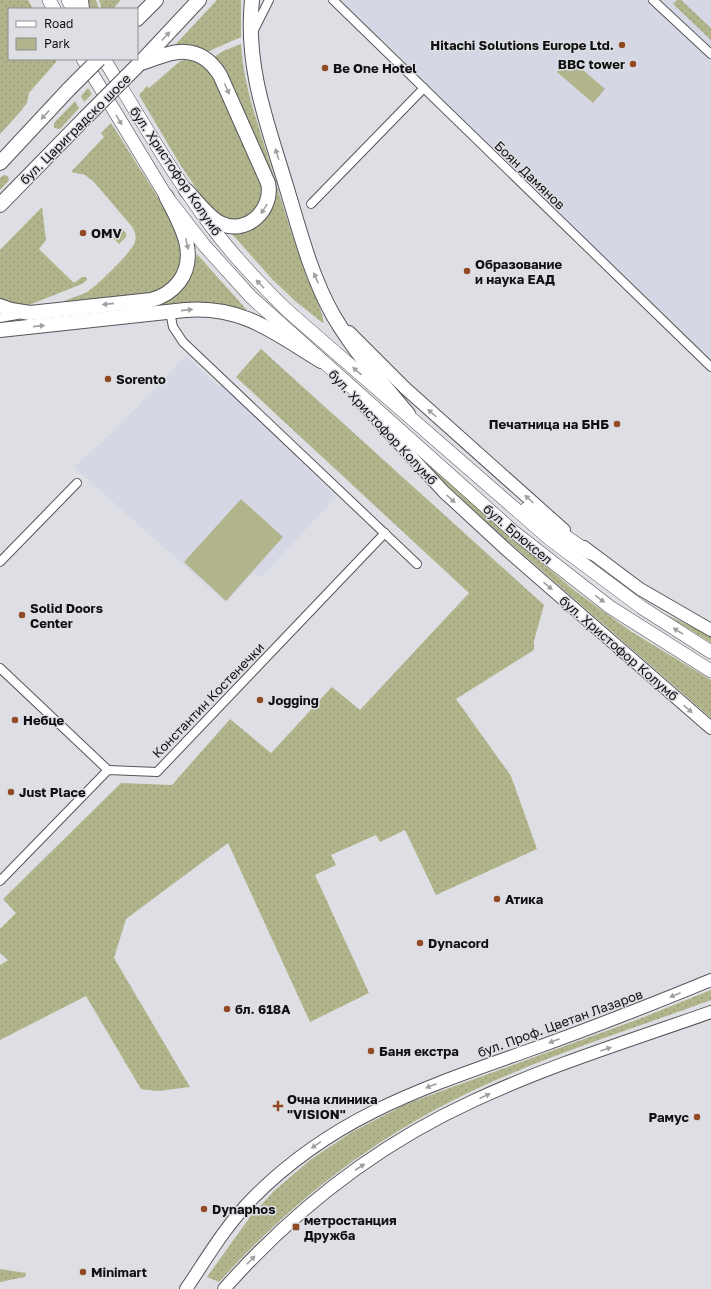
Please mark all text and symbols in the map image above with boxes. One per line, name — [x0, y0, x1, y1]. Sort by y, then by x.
legend — [8, 8, 138, 60]
text: Road — [44, 16, 73, 31]
one-way arrow — [161, 31, 171, 41]
text: Park — [44, 36, 70, 51]
place label: Hitachi Solutions Europe Ltd. — [430, 37, 614, 53]
marker: Hitachi Solutions Europe Ltd. — [617, 40, 627, 50]
place label: BBC tower — [558, 56, 625, 72]
marker: BBC tower — [628, 59, 638, 69]
place label: Be One Hotel — [333, 60, 417, 76]
marker: Be One Hotel — [320, 63, 330, 73]
street label: бул. Цариградско шосе — [16, 70, 134, 188]
one-way arrow — [224, 84, 230, 95]
street label: бул. Христофор Колумб — [127, 104, 225, 239]
one-way arrow — [41, 111, 50, 120]
one-way arrow — [116, 114, 123, 126]
street label: Боян Дамянов — [491, 137, 569, 213]
one-way arrow — [274, 148, 280, 160]
one-way arrow — [260, 204, 268, 214]
place label: OMV — [91, 225, 123, 241]
marker: OMV — [78, 228, 88, 238]
one-way arrow — [184, 238, 190, 251]
place label: Образование и наука ЕАД — [475, 256, 562, 287]
marker: Образование и наука ЕАД — [462, 266, 472, 276]
one-way arrow — [313, 273, 319, 284]
one-way arrow — [255, 279, 265, 289]
one-way arrow — [102, 301, 114, 307]
one-way arrow — [181, 306, 193, 313]
one-way arrow — [33, 323, 45, 329]
street label: бул. Христофор Колумб — [325, 366, 441, 488]
one-way arrow — [352, 366, 362, 375]
place label: Sorento — [116, 371, 166, 387]
marker: Sorento — [103, 374, 113, 384]
one-way arrow — [427, 408, 438, 417]
place label: Печатница на БНБ — [489, 416, 609, 432]
marker: Печатница на БНБ — [612, 419, 622, 429]
one-way arrow — [446, 495, 457, 504]
one-way arrow — [525, 495, 534, 504]
street label: бул. Брюксел — [480, 500, 556, 568]
one-way arrow — [544, 581, 553, 590]
street label: бул. Христофор Колумб — [556, 592, 682, 704]
one-way arrow — [594, 595, 605, 604]
place label: Solid Doors Center — [30, 600, 103, 631]
marker: Solid Doors Center — [17, 610, 27, 620]
one-way arrow — [673, 627, 683, 635]
street label: Константин Костенечки — [149, 639, 267, 761]
place label: Jogging — [268, 692, 319, 708]
marker: Jogging — [255, 695, 265, 705]
one-way arrow — [683, 704, 694, 713]
place label: Небце — [23, 712, 65, 728]
marker: Небце — [10, 715, 20, 725]
place label: Just Place — [19, 784, 86, 800]
marker: Just Place — [6, 787, 16, 797]
place label: Атика — [505, 891, 544, 907]
marker: Атика — [492, 894, 502, 904]
place label: Dynacord — [428, 935, 489, 951]
marker: Dynacord — [415, 938, 425, 948]
street label: бул. Проф. Цветан Лазаров — [475, 986, 645, 1060]
one-way arrow — [669, 991, 681, 998]
place label: бл. 618А — [235, 1001, 291, 1017]
marker: бл. 618А — [222, 1004, 232, 1014]
one-way arrow — [547, 1039, 559, 1045]
place label: Баня екстра — [379, 1043, 459, 1059]
marker: Баня екстра — [366, 1046, 376, 1056]
one-way arrow — [600, 1046, 612, 1052]
one-way arrow — [425, 1083, 437, 1089]
place label: Очна клиника "VISION" — [287, 1091, 378, 1122]
one-way arrow — [479, 1092, 491, 1098]
marker: Очна клиника "VISION" — [272, 1100, 284, 1112]
place label: Рамус — [649, 1109, 690, 1125]
marker: Рамус — [692, 1112, 702, 1122]
one-way arrow — [311, 1141, 321, 1149]
one-way arrow — [354, 1163, 365, 1170]
place label: Dynaphos — [212, 1201, 275, 1217]
marker: Dynaphos — [199, 1204, 209, 1214]
place label: метростанция Дружба — [304, 1212, 397, 1243]
marker: метростанция Дружба — [291, 1222, 301, 1232]
one-way arrow — [246, 1255, 256, 1265]
place label: Minimart — [91, 1264, 147, 1280]
marker: Minimart — [78, 1267, 88, 1277]

